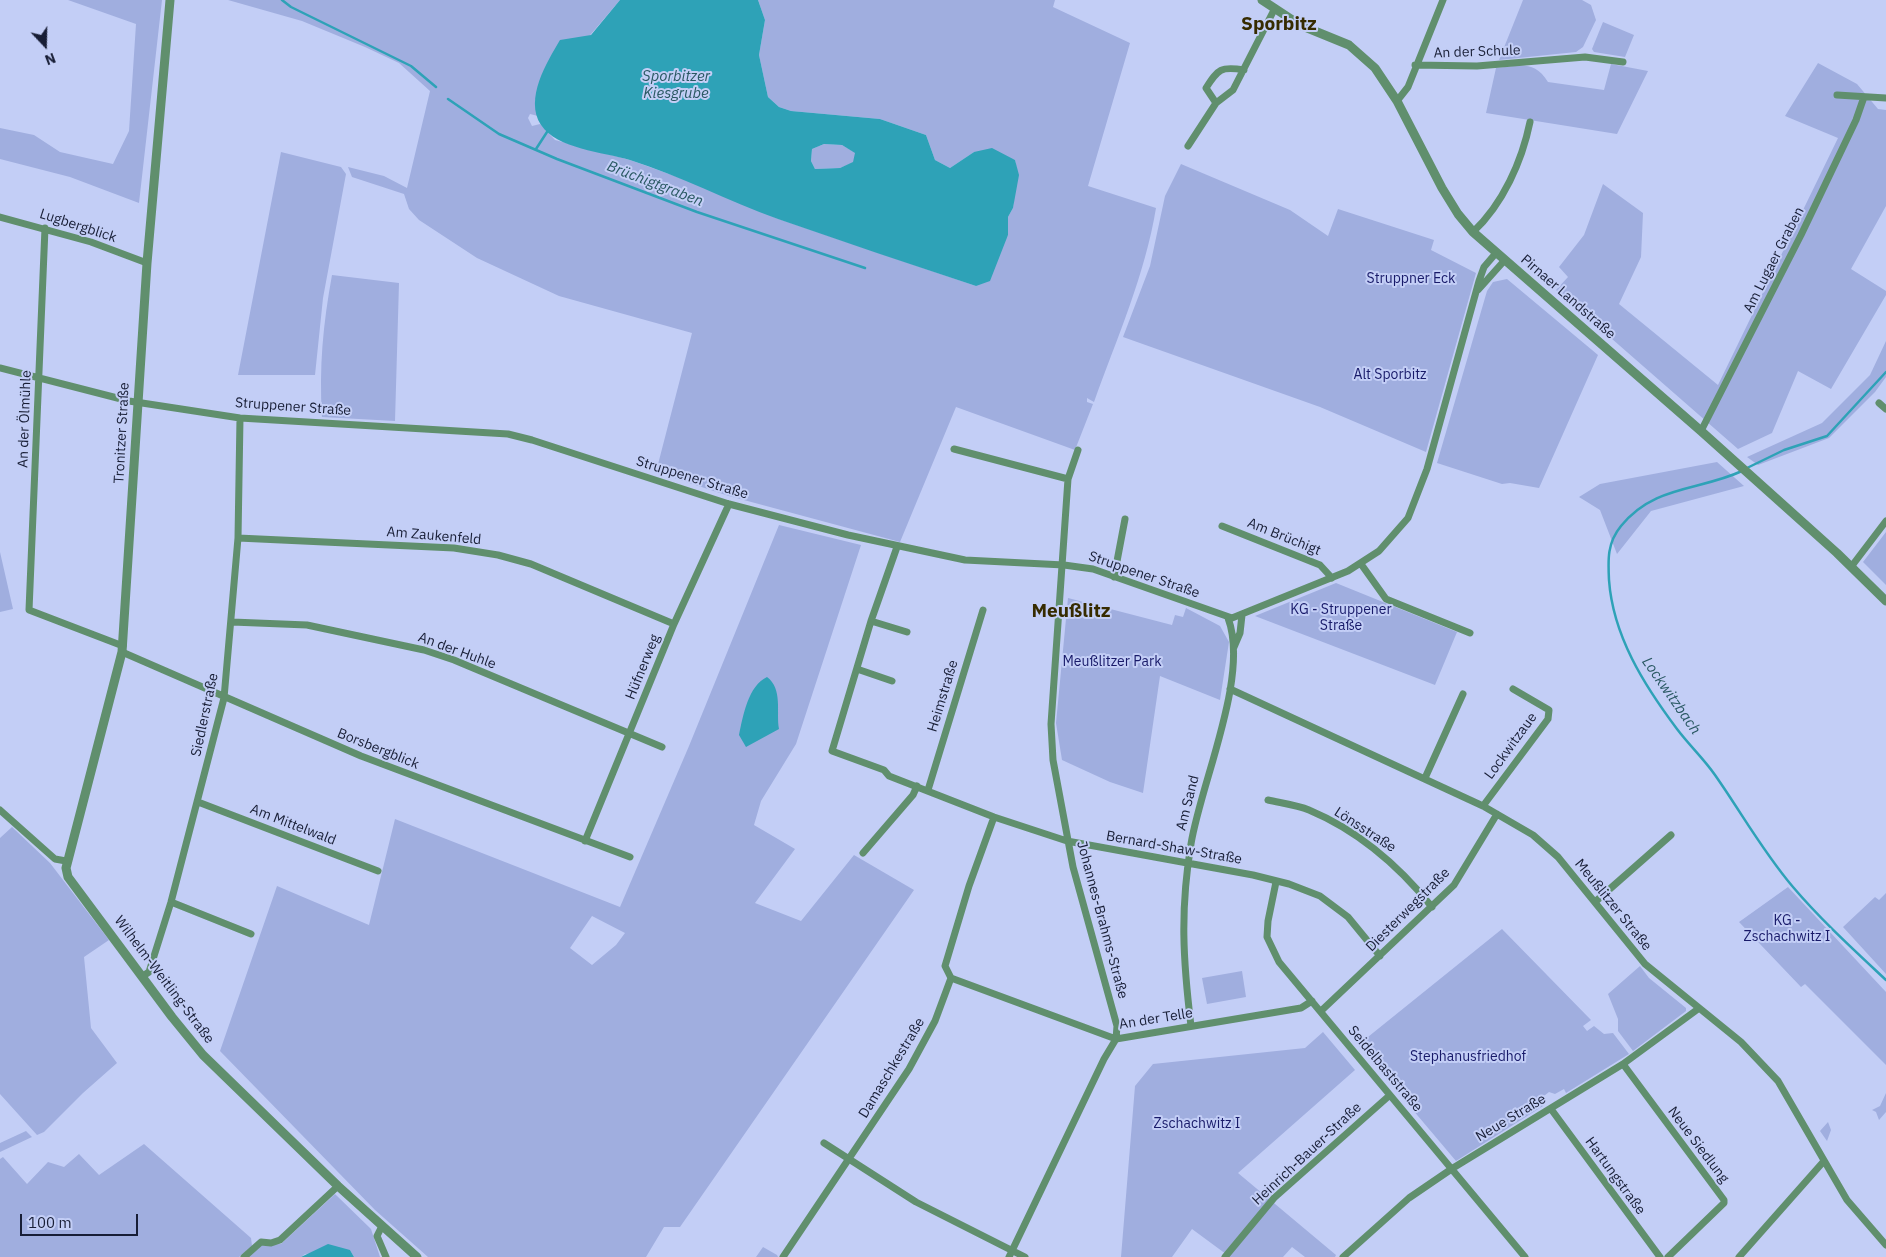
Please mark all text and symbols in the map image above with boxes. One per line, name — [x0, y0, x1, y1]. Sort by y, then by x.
district label: Sporbitz — [1241, 14, 1317, 36]
north arrow — [20, 20, 70, 70]
street label: An der Schule — [1433, 42, 1521, 62]
text: N — [42, 49, 58, 69]
water label: Sporbitzer Kiesgrube — [642, 68, 710, 103]
water label: Brüchigtgraben — [604, 157, 706, 211]
street label: Am Lugaer Graben — [1740, 204, 1808, 316]
street label: Lugbergblick — [37, 206, 119, 246]
street label: Pirnaer Landstraße — [1517, 251, 1619, 343]
park label: Struppner Eck — [1367, 271, 1455, 287]
park label: Alt Sporbitz — [1353, 367, 1427, 383]
street label: An der Ölmühle — [15, 370, 35, 468]
street label: Tronitzer Straße — [111, 382, 133, 484]
street label: Struppener Straße — [234, 395, 352, 419]
street label: Struppener Straße — [634, 453, 750, 503]
street label: Am Brüchigt — [1245, 515, 1323, 559]
street label: Am Zaukenfeld — [386, 523, 482, 549]
street label: Struppener Straße — [1086, 548, 1202, 602]
district label: Meußlitz — [1031, 601, 1111, 623]
park label: KG - Struppener Straße — [1290, 602, 1392, 634]
street label: An der Huhle — [416, 629, 498, 673]
street label: Hüfnerweg — [622, 632, 664, 702]
park label: Meußlitzer Park — [1062, 654, 1162, 670]
water label: Lockwitzbach — [1638, 654, 1704, 738]
street label: Heimstraße — [924, 658, 962, 734]
street label: Siedlerstraße — [188, 672, 222, 758]
street label: Lockwitzaue — [1481, 710, 1541, 782]
street label: Borsbergblick — [335, 725, 421, 773]
street label: Am Sand — [1173, 774, 1203, 832]
street label: Am Mittelwald — [248, 801, 338, 849]
street label: Lönsstraße — [1331, 804, 1399, 856]
street label: Bernard-Shaw-Straße — [1105, 828, 1243, 868]
street label: Johannes-Brahms-Straße — [1073, 839, 1131, 1001]
street label: Meußlitzer Straße — [1571, 856, 1655, 954]
street label: Diesterwegstraße — [1363, 865, 1453, 955]
street label: Wilhelm-Weitling-Straße — [111, 913, 217, 1047]
park label: KG - Zschachwitz I — [1744, 913, 1830, 946]
street label: An der Telle — [1118, 1005, 1194, 1033]
street label: Damaschkestraße — [855, 1015, 929, 1121]
street label: Seidelbaststraße — [1344, 1023, 1426, 1115]
park label: Stephanusfriedhof — [1410, 1049, 1526, 1065]
street label: Neue Straße — [1473, 1091, 1549, 1145]
street label: Heinrich-Bauer-Straße — [1249, 1099, 1365, 1209]
street label: Neue Siedlung — [1664, 1104, 1732, 1186]
park label: Zschachwitz I — [1154, 1116, 1240, 1132]
street label: Hartungstraße — [1581, 1134, 1649, 1218]
scale bar — [22, 1204, 140, 1236]
text: 100 m — [28, 1213, 72, 1232]

